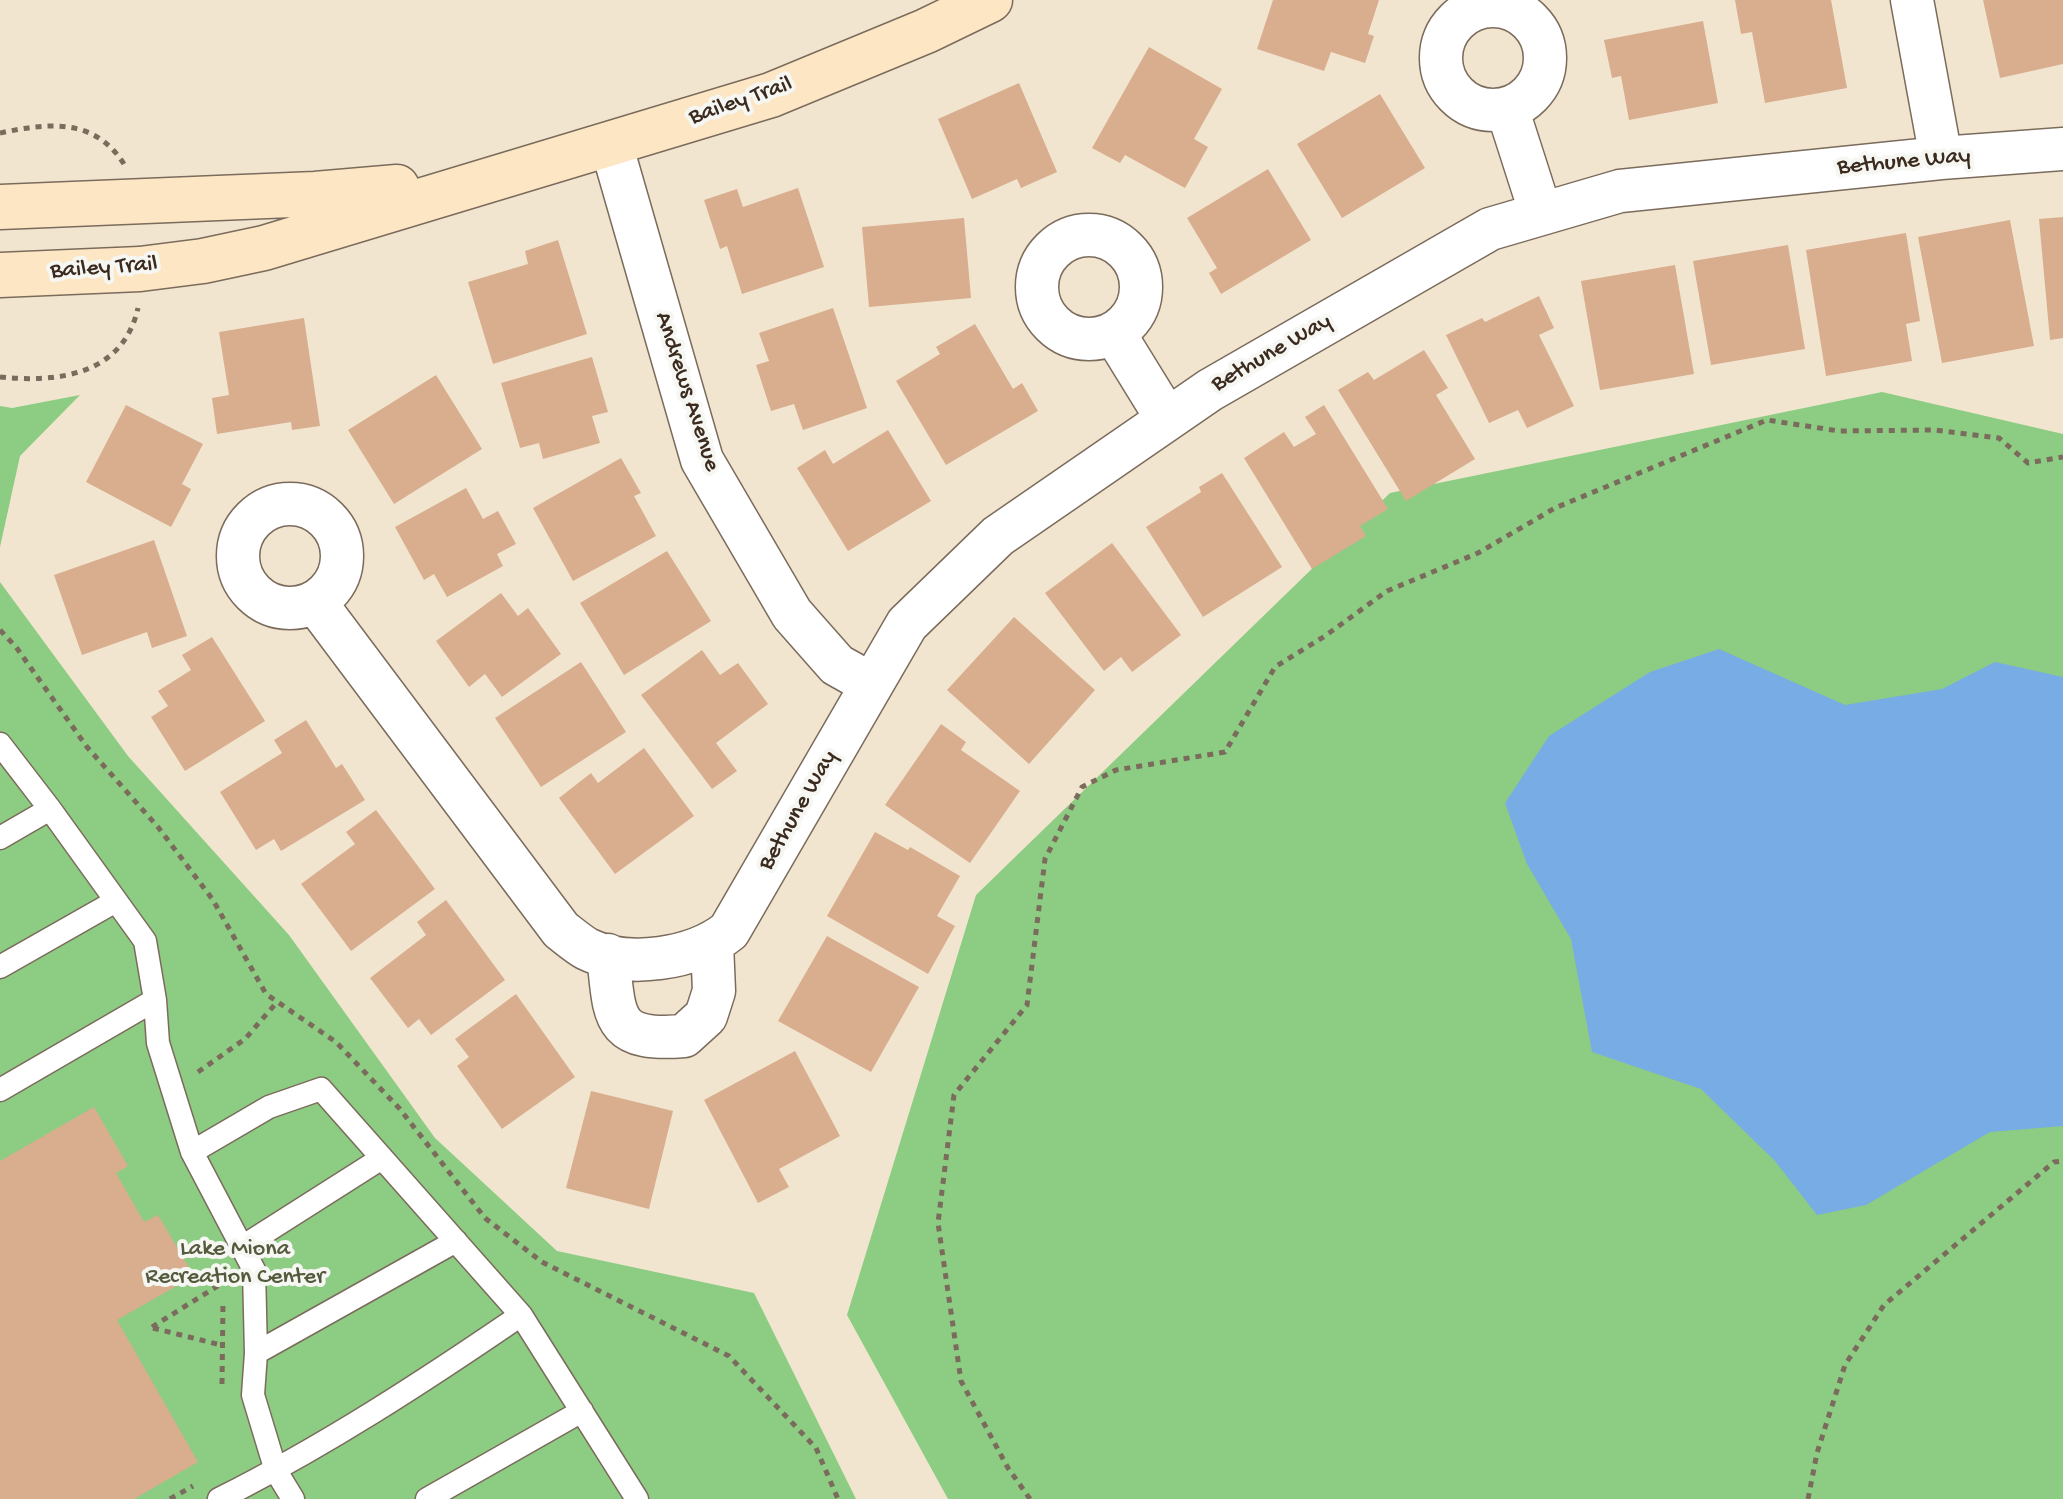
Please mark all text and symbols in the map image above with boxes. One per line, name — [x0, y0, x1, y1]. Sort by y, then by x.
street label: Bailey Trail — [685, 71, 797, 133]
street label: Bethune Way — [1836, 143, 1972, 183]
street label: Bailey Trail — [49, 251, 159, 287]
street label: Bethune Way — [1207, 308, 1337, 400]
street label: Andrews Avenue — [647, 309, 725, 475]
street label: Bethune Way — [753, 746, 845, 876]
park label: Lake Miona Recreation Center — [145, 1236, 325, 1292]

